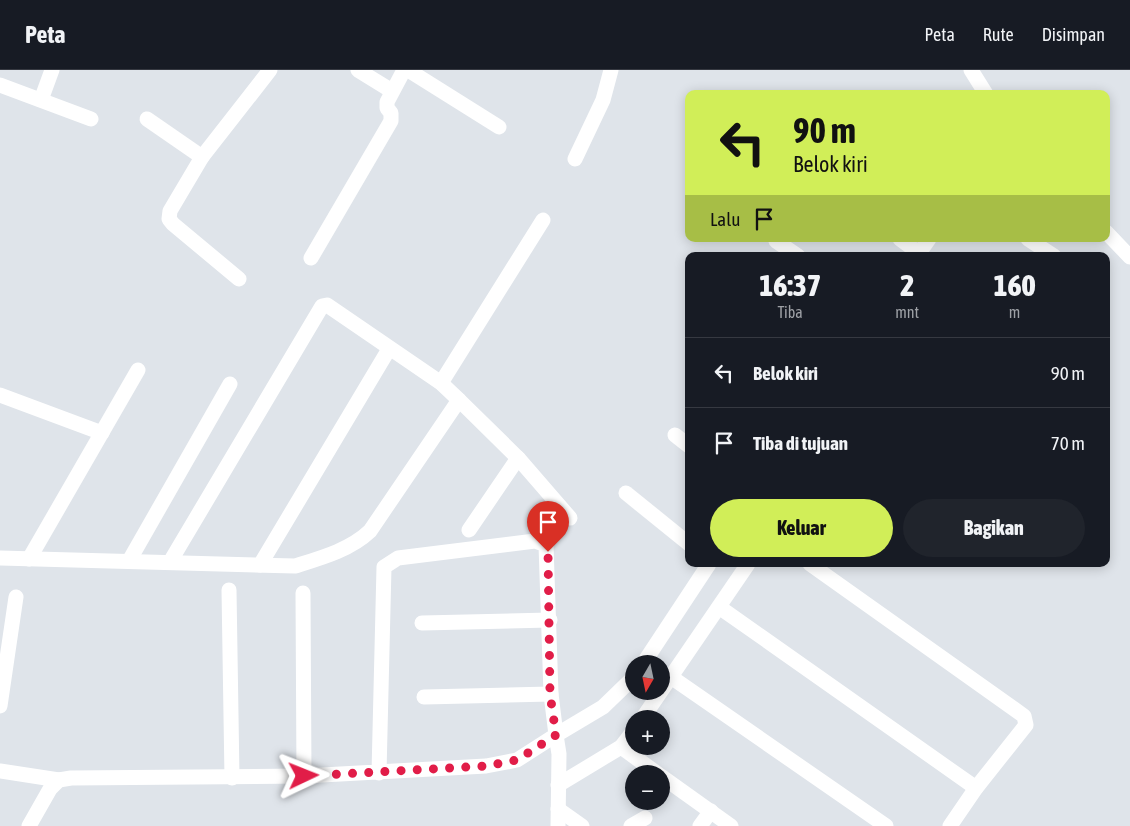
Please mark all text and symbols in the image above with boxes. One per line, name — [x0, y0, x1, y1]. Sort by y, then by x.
text: Peta — [25, 21, 66, 48]
text: Peta — [924, 24, 955, 45]
text: Rute — [983, 24, 1014, 45]
text: Disimpan — [1042, 24, 1105, 45]
icon: left — [710, 110, 775, 175]
text: 90 m — [793, 110, 856, 150]
text: Belok kiri — [793, 151, 868, 177]
icon: arrive — [750, 205, 778, 233]
text: Lalu — [710, 208, 740, 230]
text: 16:37 — [759, 268, 821, 302]
text: 2 — [900, 268, 914, 302]
text: 160 — [993, 268, 1036, 302]
text: Tiba — [777, 303, 803, 321]
text: mnt — [895, 303, 919, 321]
text: m — [1009, 303, 1020, 321]
icon: left — [710, 359, 738, 387]
text: Belok kiri — [753, 362, 818, 384]
text: 90 m — [1051, 362, 1085, 384]
icon: arrive — [710, 429, 738, 457]
text: Tiba di tujuan — [753, 432, 848, 454]
text: 70 m — [1051, 432, 1085, 454]
button: Keluar — [710, 499, 893, 557]
button: Bagikan — [903, 499, 1085, 557]
pin — [527, 501, 569, 552]
icon: arrive — [534, 508, 562, 536]
north arrow — [625, 655, 670, 700]
map controls — [625, 655, 670, 810]
button: + — [625, 710, 670, 755]
position arrow — [277, 749, 329, 801]
button: − — [625, 765, 670, 810]

